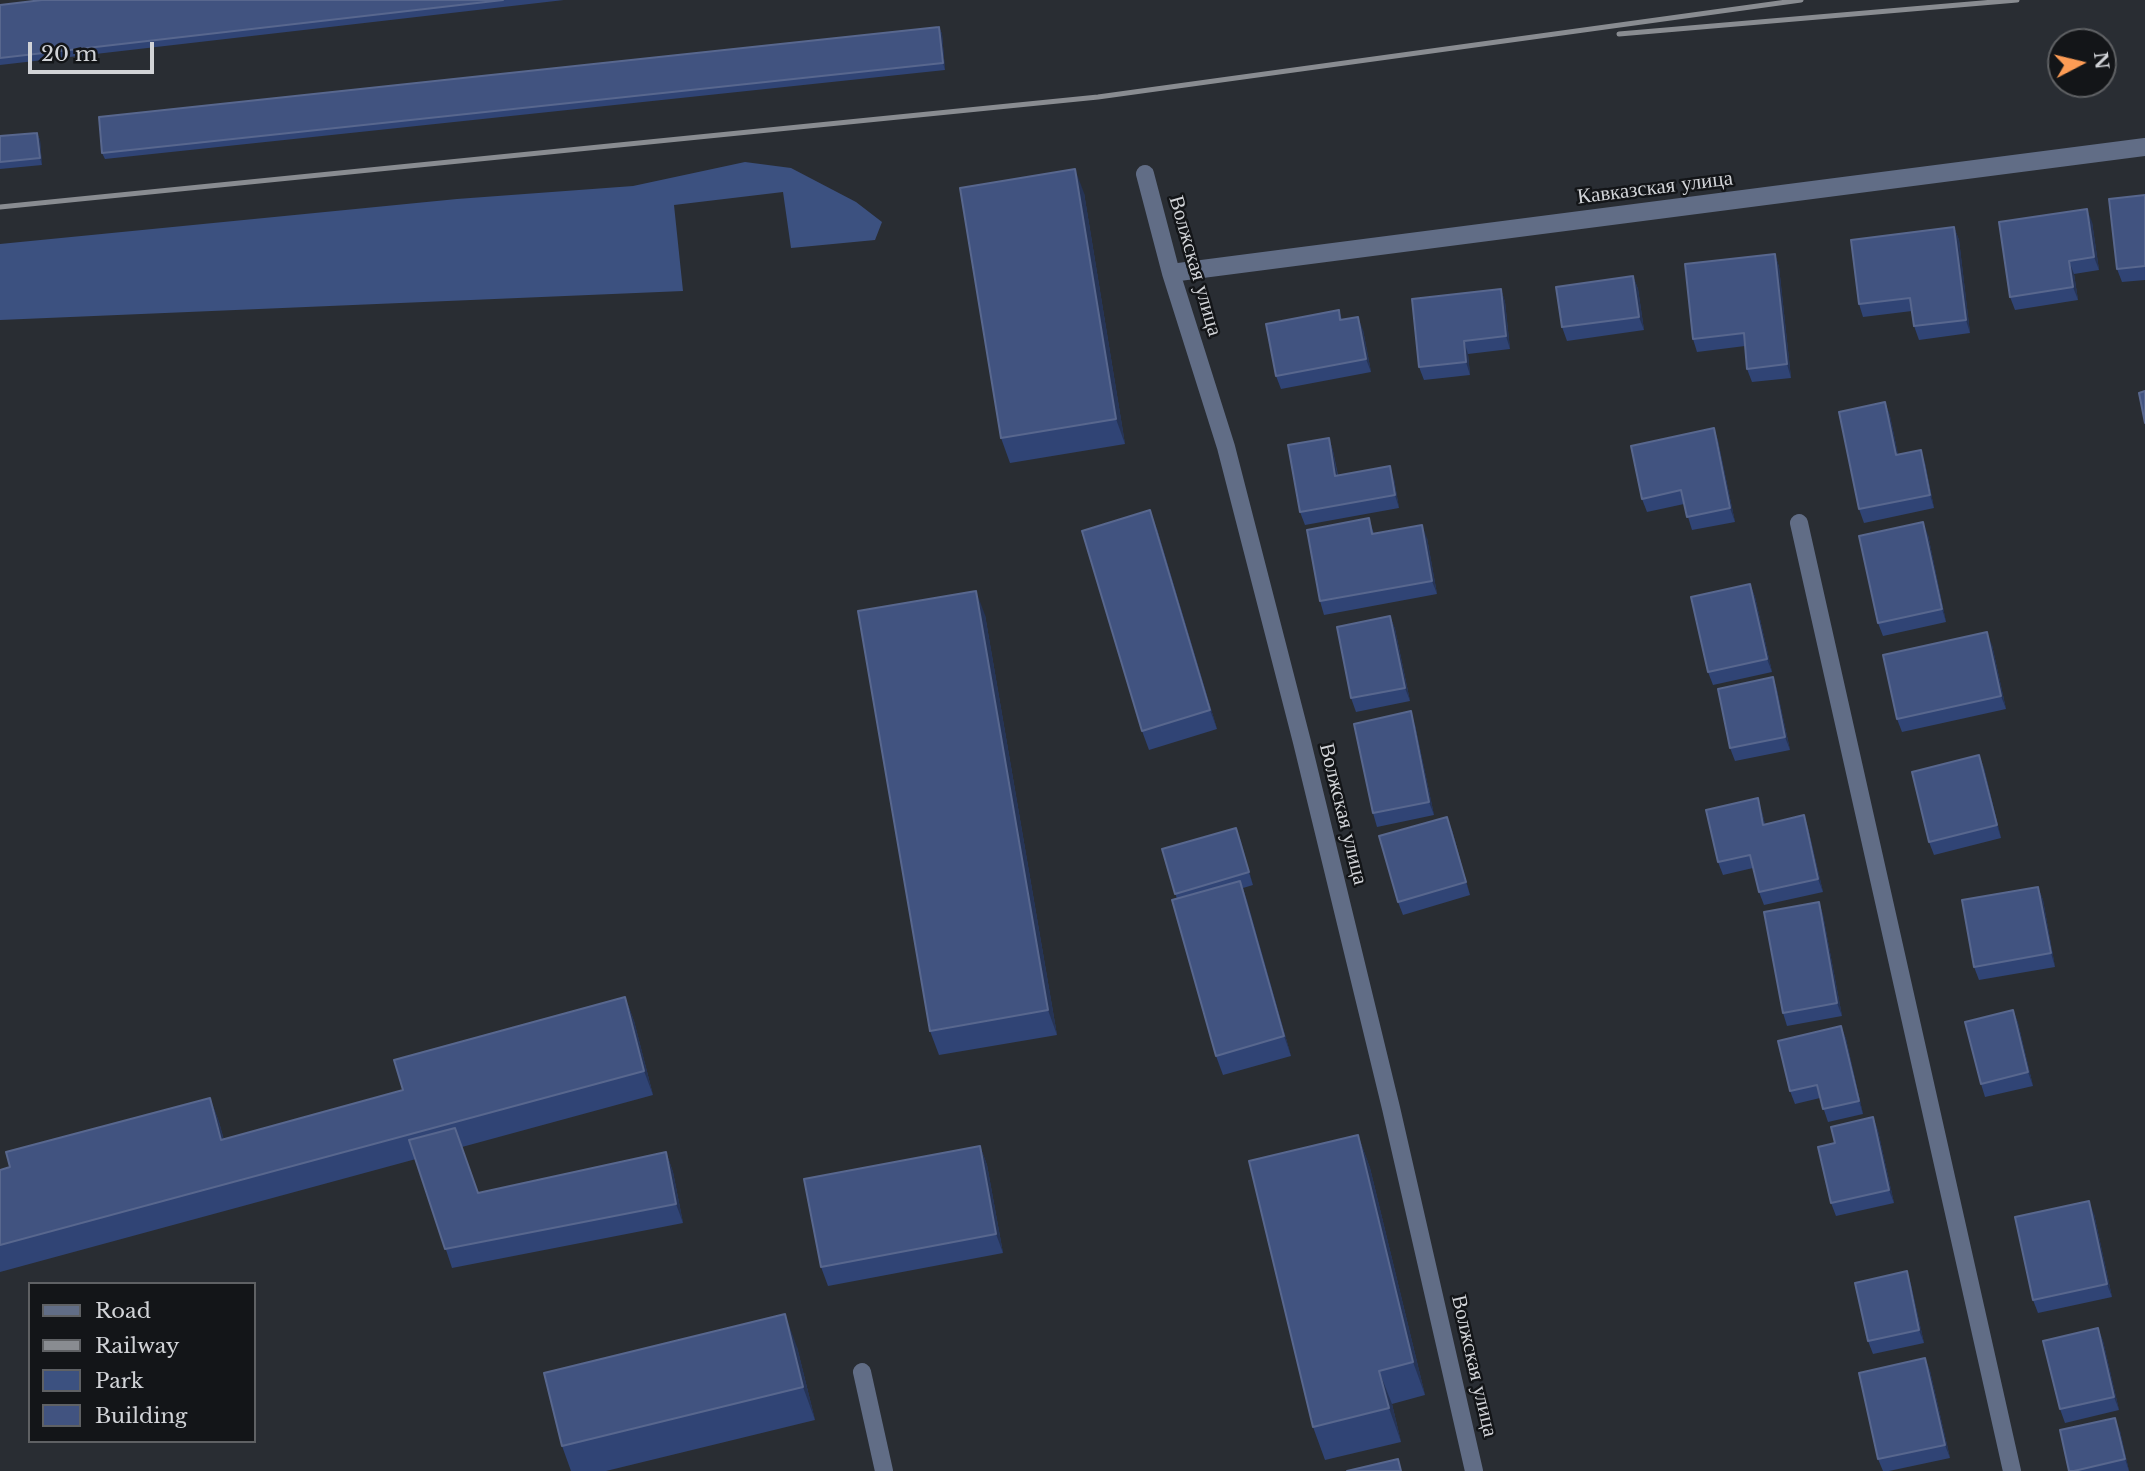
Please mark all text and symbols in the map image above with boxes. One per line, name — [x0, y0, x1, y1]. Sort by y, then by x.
scale bar — [32, 28, 158, 72]
north arrow — [2047, 28, 2117, 98]
text: 20 m — [41, 41, 98, 67]
text: N — [2089, 50, 2114, 71]
street label: Кавказская улица — [1576, 166, 1734, 210]
street label: Волжская улица — [1163, 193, 1227, 339]
street label: Волжская улица — [1313, 741, 1373, 887]
legend — [28, 1282, 256, 1443]
street label: Волжская улица — [1445, 1293, 1503, 1439]
text: Road — [95, 1298, 151, 1324]
text: Railway — [95, 1333, 179, 1359]
text: Park — [95, 1368, 144, 1394]
text: Building — [95, 1403, 187, 1429]

